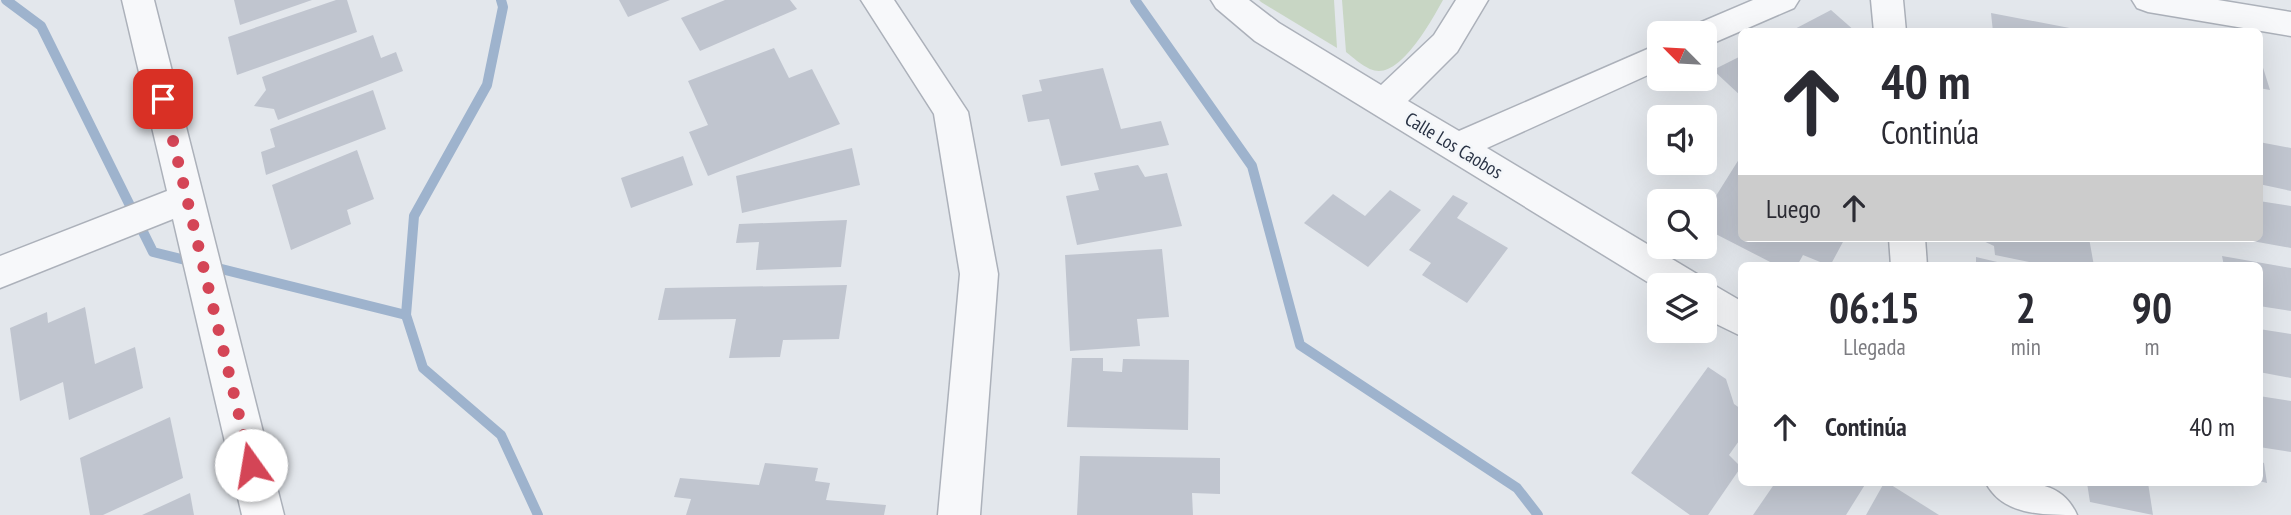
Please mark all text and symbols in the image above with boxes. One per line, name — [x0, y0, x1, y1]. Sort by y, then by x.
north arrow — [1647, 21, 1717, 91]
map controls — [1647, 21, 1717, 343]
text: 40 m — [1881, 49, 1970, 113]
icon: ahead — [1766, 56, 1857, 147]
pin — [133, 69, 193, 129]
icon: arrive — [144, 80, 182, 118]
button: sound — [1647, 105, 1717, 175]
street label: Calle Los Caobos — [1401, 106, 1507, 184]
text: Continúa — [1881, 111, 1979, 153]
button: search — [1647, 189, 1717, 259]
icon: ahead — [1835, 189, 1873, 227]
text: Luego — [1766, 192, 1821, 225]
button: layers — [1647, 273, 1717, 343]
text: 06:15 — [1829, 280, 1920, 335]
text: 2 — [2016, 280, 2036, 335]
text: 90 — [2132, 280, 2172, 335]
text: Llegada — [1843, 332, 1906, 361]
text: min — [2011, 332, 2041, 361]
text: m — [2144, 332, 2159, 361]
icon: ahead — [1766, 408, 1804, 446]
text: Continúa — [1825, 410, 1907, 443]
text: 40 m — [2189, 410, 2235, 443]
position arrow — [214, 428, 288, 502]

